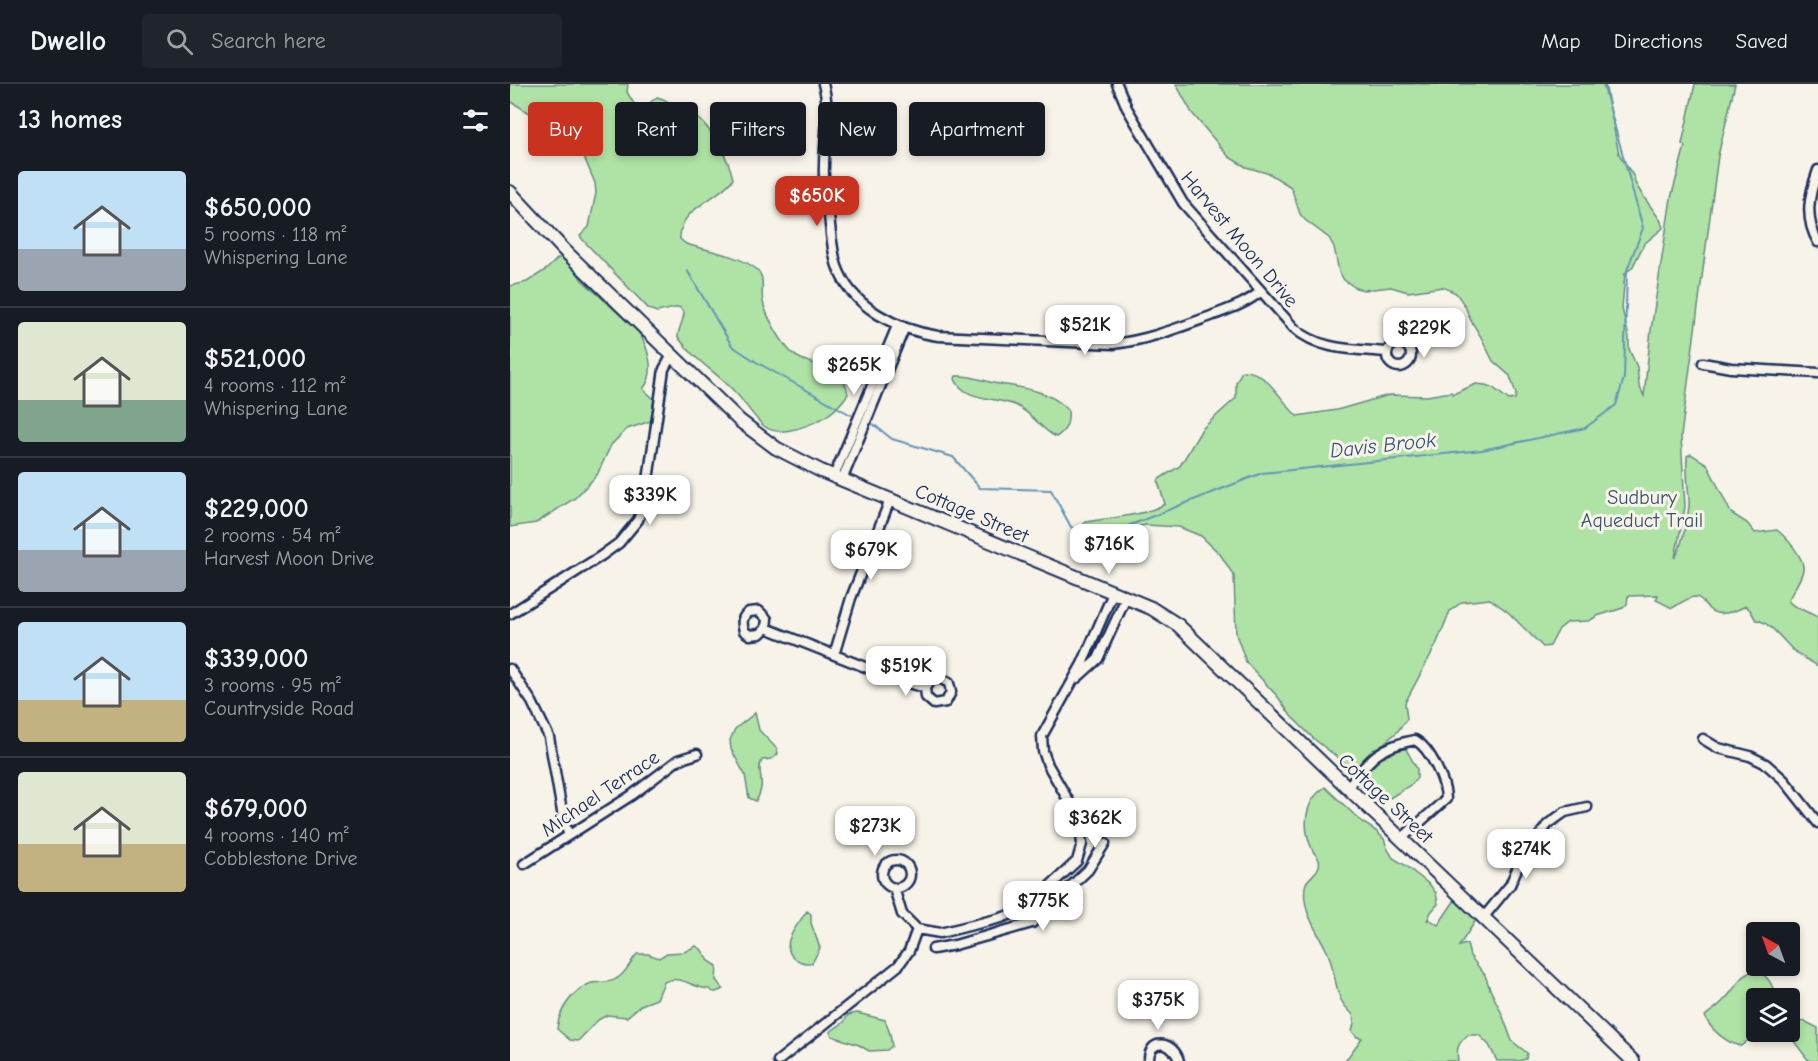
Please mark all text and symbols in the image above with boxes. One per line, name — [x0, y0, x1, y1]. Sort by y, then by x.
search box — [142, 14, 562, 68]
text: Dwello — [30, 25, 106, 57]
icon: search — [163, 25, 196, 58]
text: Search here — [211, 28, 326, 54]
text: Map — [1541, 29, 1581, 53]
text: Directions — [1614, 29, 1703, 53]
text: Saved — [1736, 29, 1788, 53]
chip: Buy — [528, 102, 603, 156]
chip: Rent — [615, 102, 698, 156]
chip: Filters — [710, 102, 806, 156]
chip: New — [818, 102, 897, 156]
chip: Apartment — [909, 102, 1045, 156]
icon: filters — [459, 104, 492, 137]
text: 13 homes — [18, 105, 122, 135]
street label: Harvest Moon Drive — [1176, 167, 1303, 312]
pin: $650K — [775, 176, 859, 227]
text: $650K — [789, 184, 845, 207]
text: $650,000 — [204, 193, 312, 223]
icon: home — [66, 195, 138, 267]
text: 5 rooms · 118 m² — [204, 223, 346, 246]
text: Whispering Lane — [204, 246, 347, 269]
pin: $521K — [1043, 305, 1127, 356]
pin: $229K — [1382, 308, 1466, 359]
text: $521K — [1059, 313, 1111, 336]
text: $229K — [1397, 316, 1451, 339]
text: $521,000 — [204, 344, 306, 374]
pin: $265K — [812, 345, 896, 396]
icon: home — [66, 346, 138, 418]
text: $265K — [827, 353, 881, 376]
text: 4 rooms · 112 m² — [204, 374, 345, 397]
text: Whispering Lane — [204, 397, 347, 420]
water label: Davis Brook — [1329, 427, 1438, 462]
pin: $339K — [608, 475, 692, 526]
street label: Cottage Street — [912, 479, 1033, 548]
text: $339K — [623, 483, 677, 506]
park label: Sudbury Aqueduct Trail — [1581, 486, 1703, 532]
text: $229,000 — [204, 494, 309, 524]
icon: home — [66, 496, 138, 568]
text: 2 rooms · 54 m² — [204, 524, 340, 547]
pin: $716K — [1067, 524, 1151, 575]
pin: $679K — [829, 530, 913, 581]
text: $716K — [1084, 532, 1134, 555]
text: $679K — [845, 538, 897, 561]
text: Harvest Moon Drive — [204, 547, 374, 570]
text: $339,000 — [204, 644, 308, 674]
icon: home — [66, 646, 138, 718]
pin: $519K — [864, 646, 948, 697]
text: $519K — [880, 654, 932, 677]
text: 3 rooms · 95 m² — [204, 674, 341, 697]
text: Countryside Road — [204, 697, 354, 720]
street label: Michael Terrace — [537, 745, 664, 841]
street label: Cottage Street — [1333, 749, 1439, 849]
text: $679,000 — [204, 794, 308, 824]
icon: home — [66, 796, 138, 868]
pin: $362K — [1053, 798, 1137, 849]
pin: $273K — [833, 806, 917, 857]
text: $362K — [1068, 806, 1122, 829]
text: $273K — [849, 814, 901, 837]
text: 4 rooms · 140 m² — [204, 824, 349, 847]
pin: $274K — [1484, 829, 1568, 880]
text: $274K — [1501, 837, 1551, 860]
text: Cobblestone Drive — [204, 847, 358, 870]
pin: $775K — [1001, 881, 1085, 932]
text: $775K — [1017, 889, 1069, 912]
north arrow — [1746, 922, 1800, 976]
map controls — [1746, 922, 1800, 1042]
pin: $375K — [1116, 980, 1200, 1031]
text: $375K — [1132, 988, 1184, 1011]
button: layers — [1746, 988, 1800, 1042]

